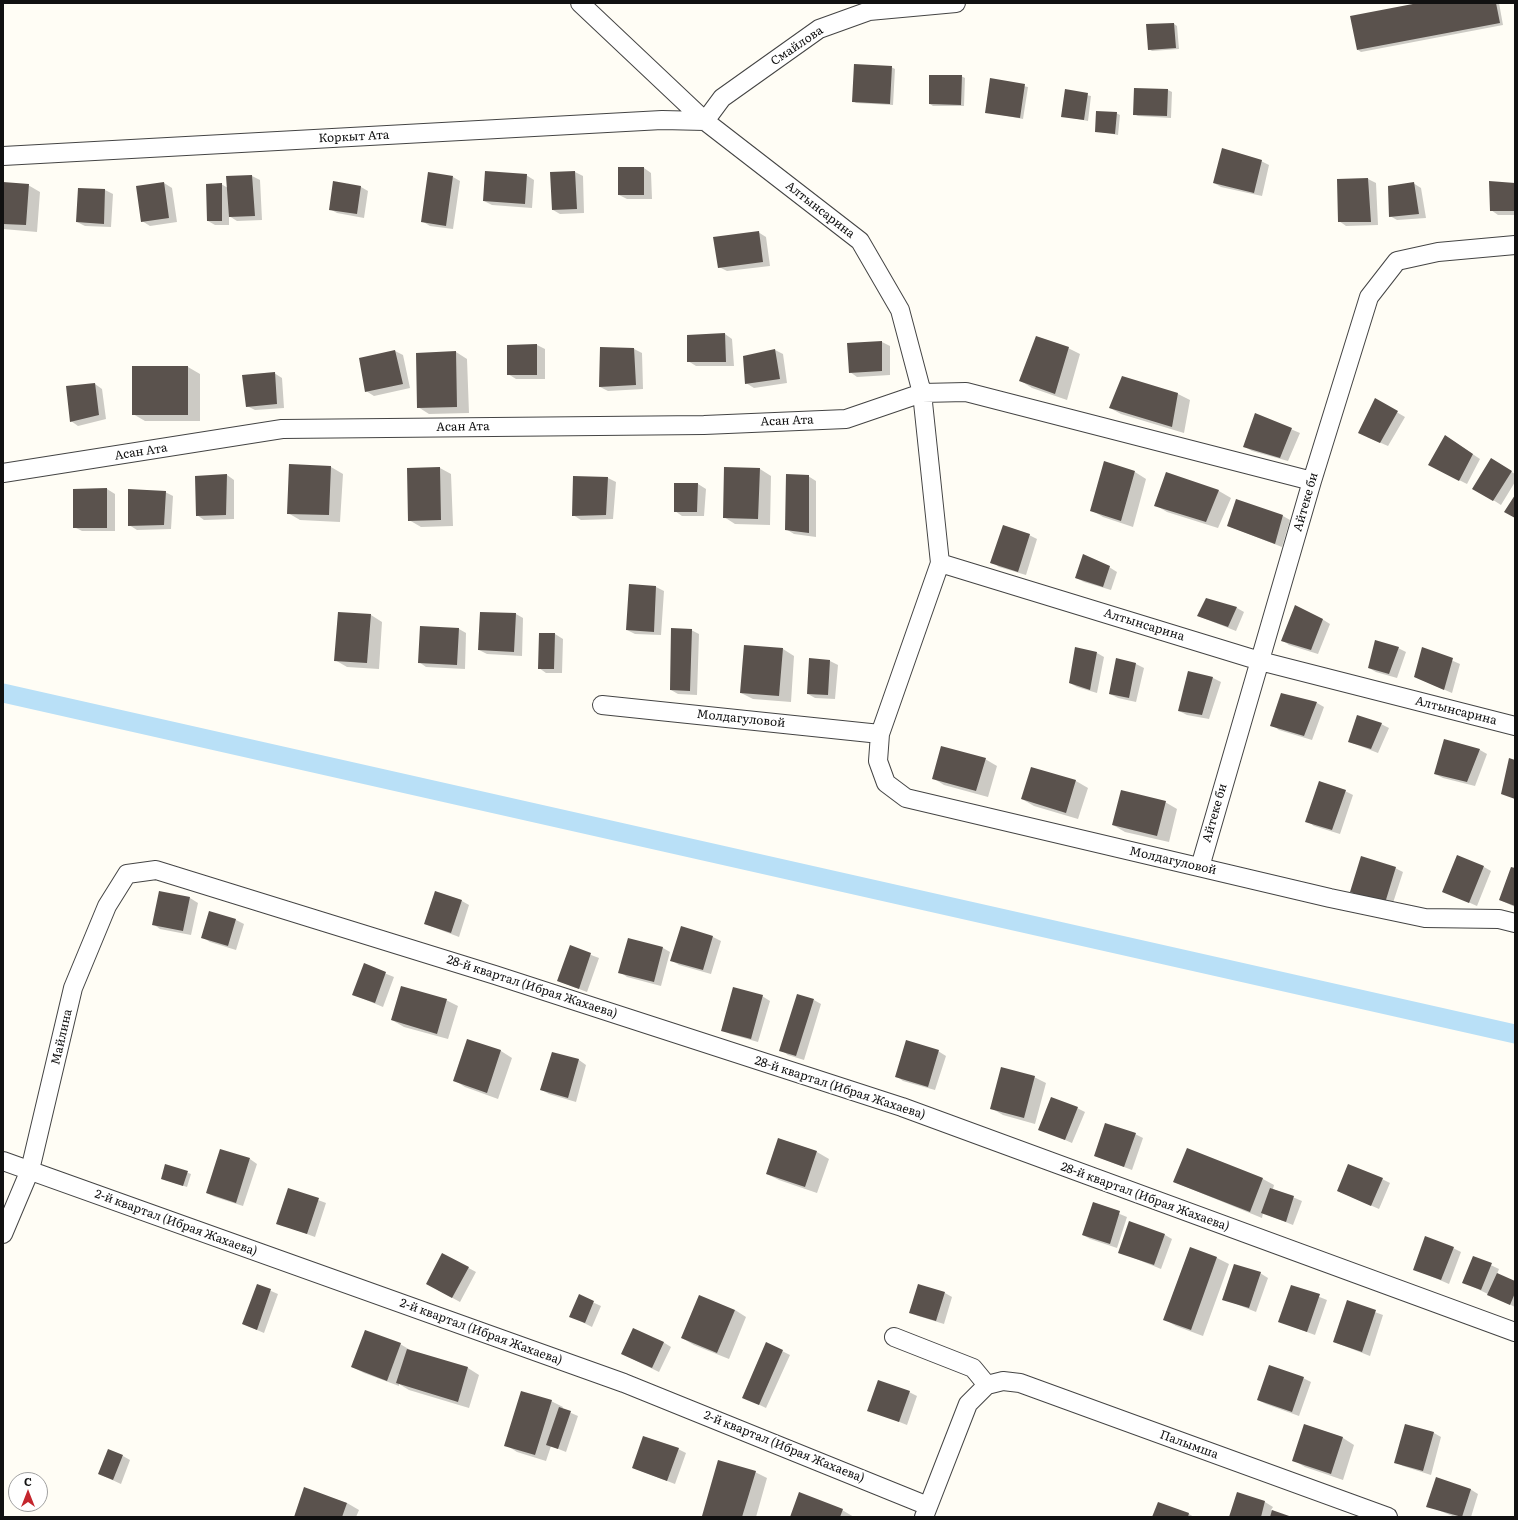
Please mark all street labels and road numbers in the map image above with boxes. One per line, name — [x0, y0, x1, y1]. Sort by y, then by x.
street label: Смайлова — [768, 23, 826, 69]
street label: Коркыт Ата — [318, 128, 390, 146]
street label: Алтынсарина — [783, 179, 857, 241]
street label: Асан Ата — [760, 413, 814, 429]
street label: Асан Ата — [436, 419, 490, 435]
street label: Асан Ата — [113, 441, 169, 463]
street label: Айтеке би — [1291, 471, 1321, 533]
street label: Алтынсарина — [1102, 606, 1186, 644]
street label: Алтынсарина — [1414, 694, 1498, 728]
street label: Молдагуловой — [696, 707, 786, 731]
street label: Айтеке би — [1200, 782, 1230, 844]
street label: Молдагуловой — [1128, 844, 1218, 878]
street label: 28-й квартал (Ибрая Жахаева) — [445, 953, 619, 1021]
street label: Майлина — [49, 1008, 75, 1066]
street label: 28-й квартал (Ибрая Жахаева) — [753, 1054, 927, 1122]
street label: 28-й квартал (Ибрая Жахаева) — [1059, 1160, 1231, 1234]
street label: 2-й квартал (Ибрая Жахаева) — [93, 1187, 259, 1259]
street label: 2-й квартал (Ибрая Жахаева) — [398, 1296, 564, 1368]
street label: 2-й квартал (Ибрая Жахаева) — [702, 1408, 866, 1486]
street label: Палымша — [1158, 1428, 1220, 1462]

